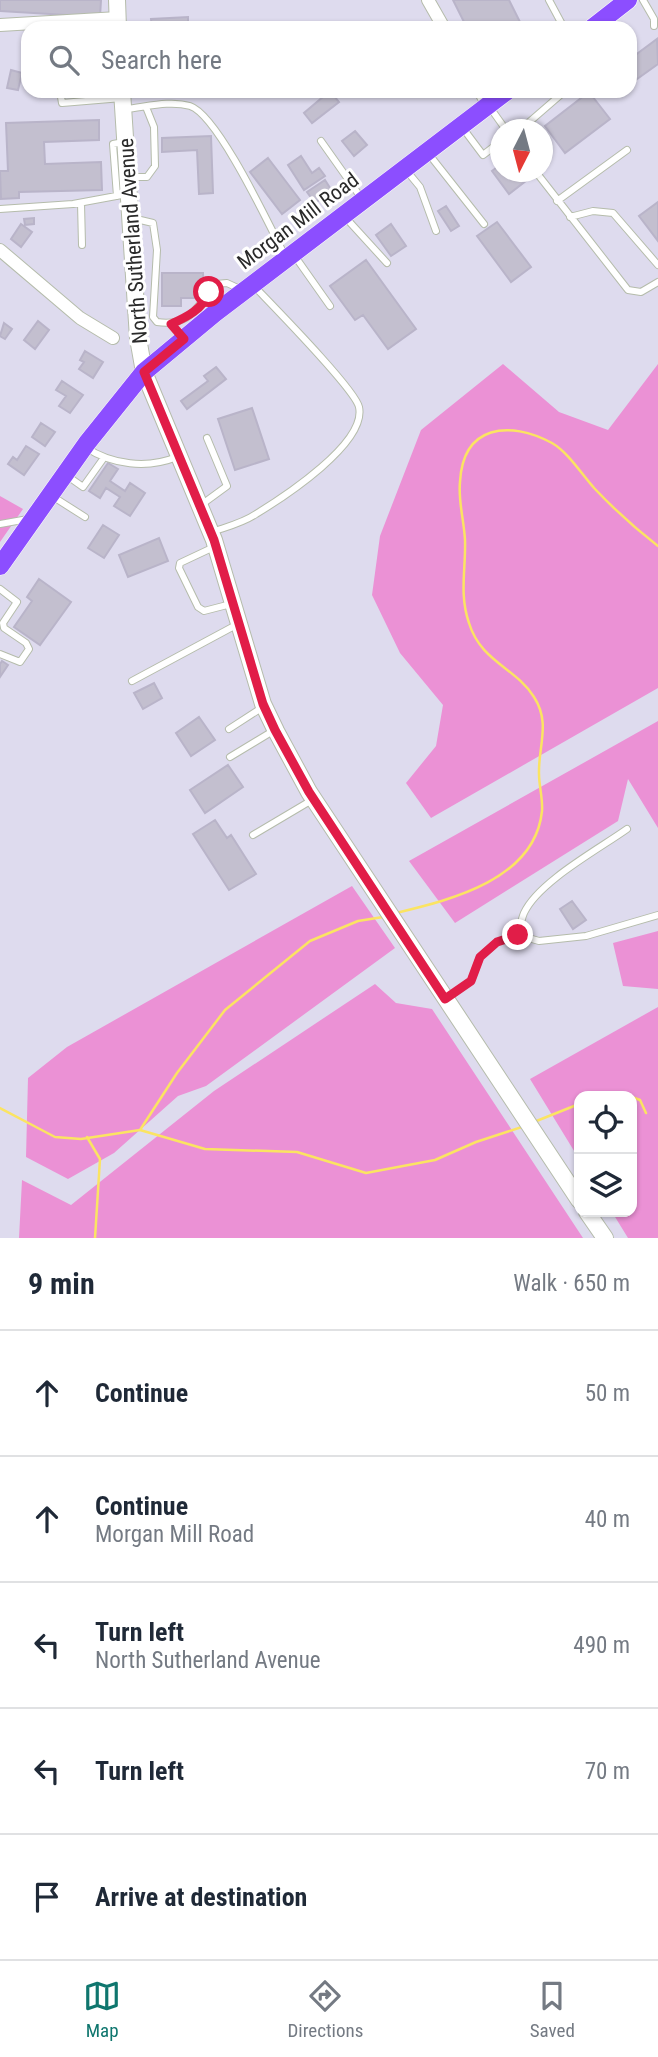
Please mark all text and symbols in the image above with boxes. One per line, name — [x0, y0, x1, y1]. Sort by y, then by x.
search box — [21, 21, 637, 98]
icon: search — [45, 41, 83, 79]
text: Search here — [101, 45, 222, 75]
north arrow — [490, 119, 553, 182]
street label: North Sutherland Avenue — [114, 137, 152, 345]
street label: Morgan Mill Road — [233, 168, 363, 274]
route start — [193, 276, 224, 307]
route end — [502, 919, 533, 950]
map controls — [574, 1091, 637, 1217]
button: locate — [574, 1091, 637, 1154]
button: layers — [574, 1154, 637, 1217]
text: 9 min — [28, 1266, 95, 1301]
text: Walk · 650 m — [513, 1270, 630, 1297]
icon: ahead — [28, 1374, 66, 1412]
text: Continue — [95, 1378, 188, 1408]
text: 50 m — [585, 1380, 630, 1407]
text: Continue — [95, 1491, 188, 1521]
icon: ahead — [28, 1500, 66, 1538]
text: 40 m — [585, 1506, 630, 1533]
text: Morgan Mill Road — [95, 1521, 254, 1548]
text: Turn left — [95, 1617, 184, 1647]
icon: left — [28, 1626, 66, 1664]
text: 490 m — [573, 1632, 630, 1659]
text: North Sutherland Avenue — [95, 1647, 321, 1674]
icon: left — [28, 1752, 66, 1790]
text: Turn left — [95, 1756, 184, 1786]
text: 70 m — [585, 1758, 630, 1785]
icon: arrive — [28, 1878, 66, 1916]
text: Arrive at destination — [95, 1882, 307, 1912]
tab: Map — [83, 1977, 121, 2042]
tab: Directions — [287, 1977, 363, 2042]
tab: Saved — [530, 1977, 575, 2042]

